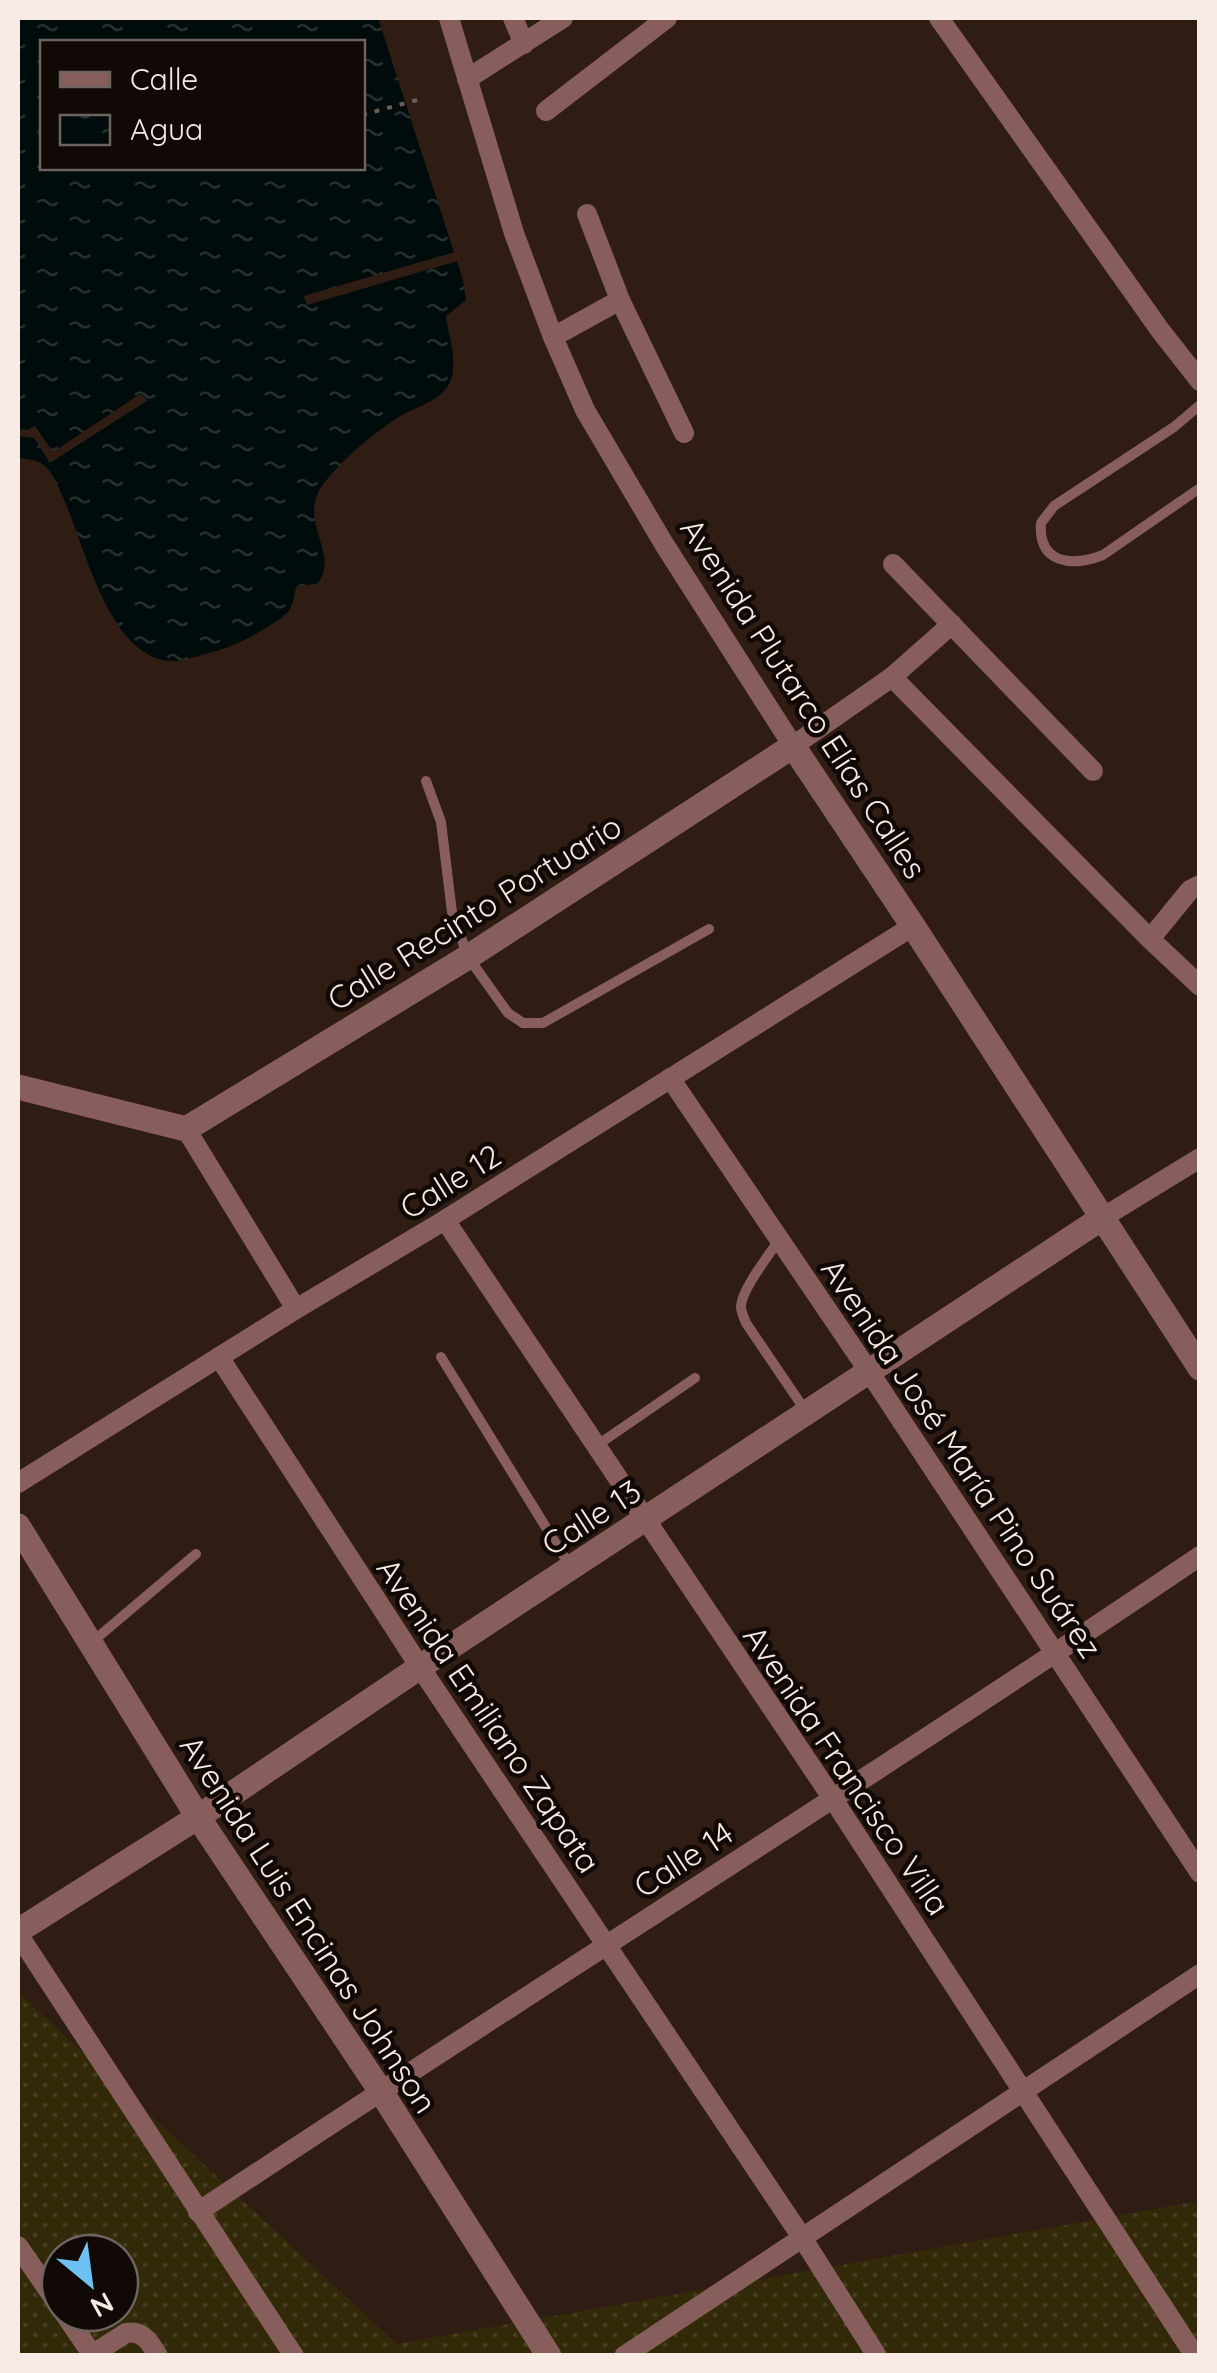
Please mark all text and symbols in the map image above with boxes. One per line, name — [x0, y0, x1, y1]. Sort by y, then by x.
legend — [40, 40, 365, 170]
text: Calle — [130, 60, 198, 98]
text: Agua — [130, 110, 203, 148]
street label: Avenida Plutarco Elías Calles — [672, 510, 936, 886]
street label: Calle Recinto Portuario — [320, 805, 628, 1019]
street label: Calle 12 — [392, 1135, 508, 1227]
street label: Avenida José María Pino Suárez — [813, 1251, 1111, 1665]
street label: Calle 13 — [534, 1470, 648, 1564]
street label: Avenida Emiliano Zapata — [369, 1550, 609, 1880]
street label: Avenida Francisco Villa — [735, 1618, 959, 1922]
street label: Avenida Luis Encinas Johnson — [172, 1728, 446, 2120]
street label: Calle 14 — [626, 1812, 740, 1906]
north arrow — [40, 2233, 140, 2333]
text: N — [85, 2285, 120, 2326]

